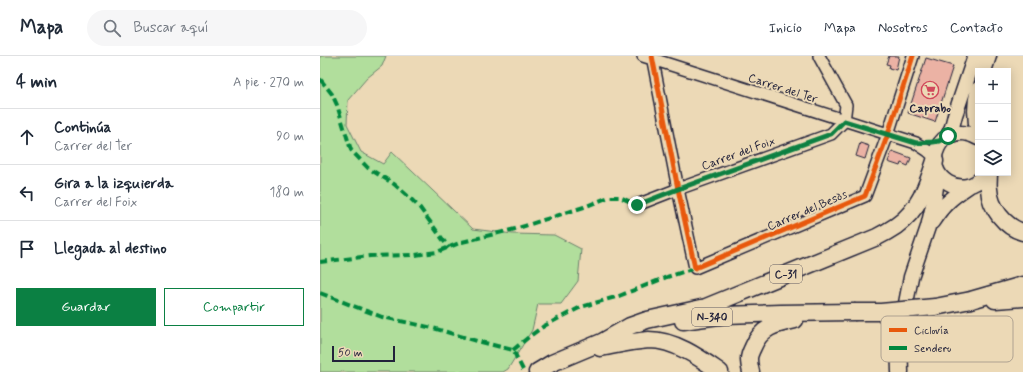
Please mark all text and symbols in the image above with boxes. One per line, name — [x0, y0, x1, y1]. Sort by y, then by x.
search box — [87, 10, 367, 46]
text: Mapa — [20, 15, 63, 40]
icon: search — [101, 17, 123, 39]
text: Buscar aquí — [133, 18, 209, 38]
text: Inicio — [769, 19, 802, 37]
text: Mapa — [824, 19, 856, 37]
text: Nosotros — [878, 19, 928, 37]
text: Contacto — [950, 19, 1003, 37]
map controls — [975, 68, 1011, 176]
button: + — [975, 68, 1011, 104]
street label: Carrer del Ter — [746, 70, 819, 108]
text: 4 min — [16, 71, 57, 93]
text: A pie · 270 m — [233, 74, 304, 91]
supermarket icon: Caprabo — [920, 80, 940, 100]
place label: Caprabo — [909, 101, 951, 117]
button: − — [975, 104, 1011, 140]
text: Continúa — [54, 118, 111, 138]
icon: ahead — [16, 126, 38, 148]
route start — [939, 127, 957, 145]
text: 90 m — [276, 128, 304, 145]
street label: Carrer del Foix — [700, 133, 777, 175]
text: Carrer del Ter — [54, 138, 132, 155]
button: layers — [975, 140, 1011, 176]
text: Gira a la izquierda — [54, 174, 173, 194]
icon: left — [16, 182, 38, 204]
text: 180 m — [269, 184, 304, 201]
street label: Carrer del Besòs — [765, 187, 851, 235]
text: Carrer del Foix — [54, 194, 137, 211]
route end — [628, 196, 646, 214]
icon: arrive — [16, 238, 38, 260]
text: Llegada al destino — [54, 239, 167, 259]
road number: C-31 — [770, 265, 802, 283]
button: Guardar — [16, 288, 156, 326]
button: Compartir — [164, 288, 304, 326]
road number: N-340 — [692, 308, 732, 326]
legend — [881, 316, 1013, 362]
text: Ciclovía — [914, 324, 949, 338]
text: Sendero — [914, 342, 951, 356]
scale bar — [332, 344, 395, 363]
text: 50 m — [338, 346, 363, 360]

